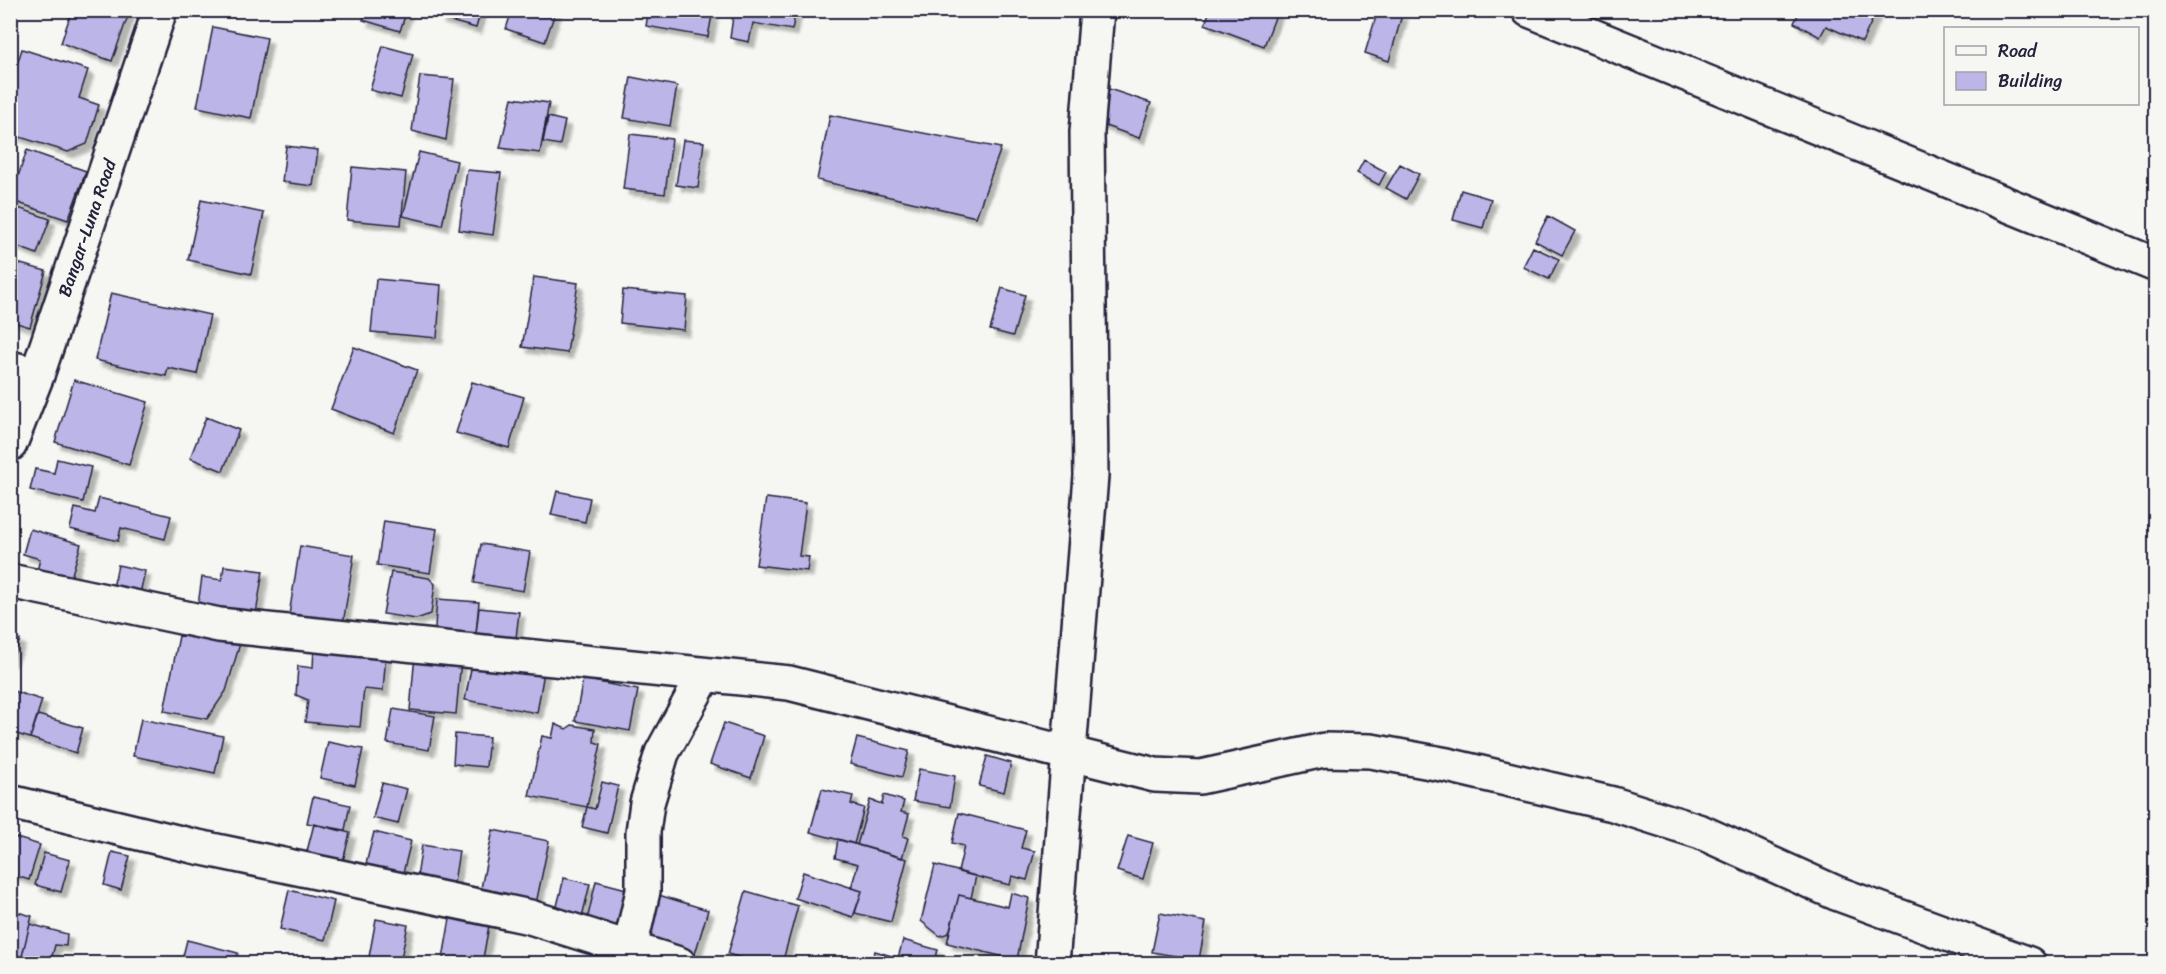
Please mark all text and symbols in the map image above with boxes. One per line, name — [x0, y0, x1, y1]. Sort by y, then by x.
legend — [1944, 27, 2139, 105]
text: Road — [1998, 35, 2038, 67]
text: Building — [1998, 65, 2062, 97]
street label: Bangar-Luna Road — [48, 153, 126, 301]

